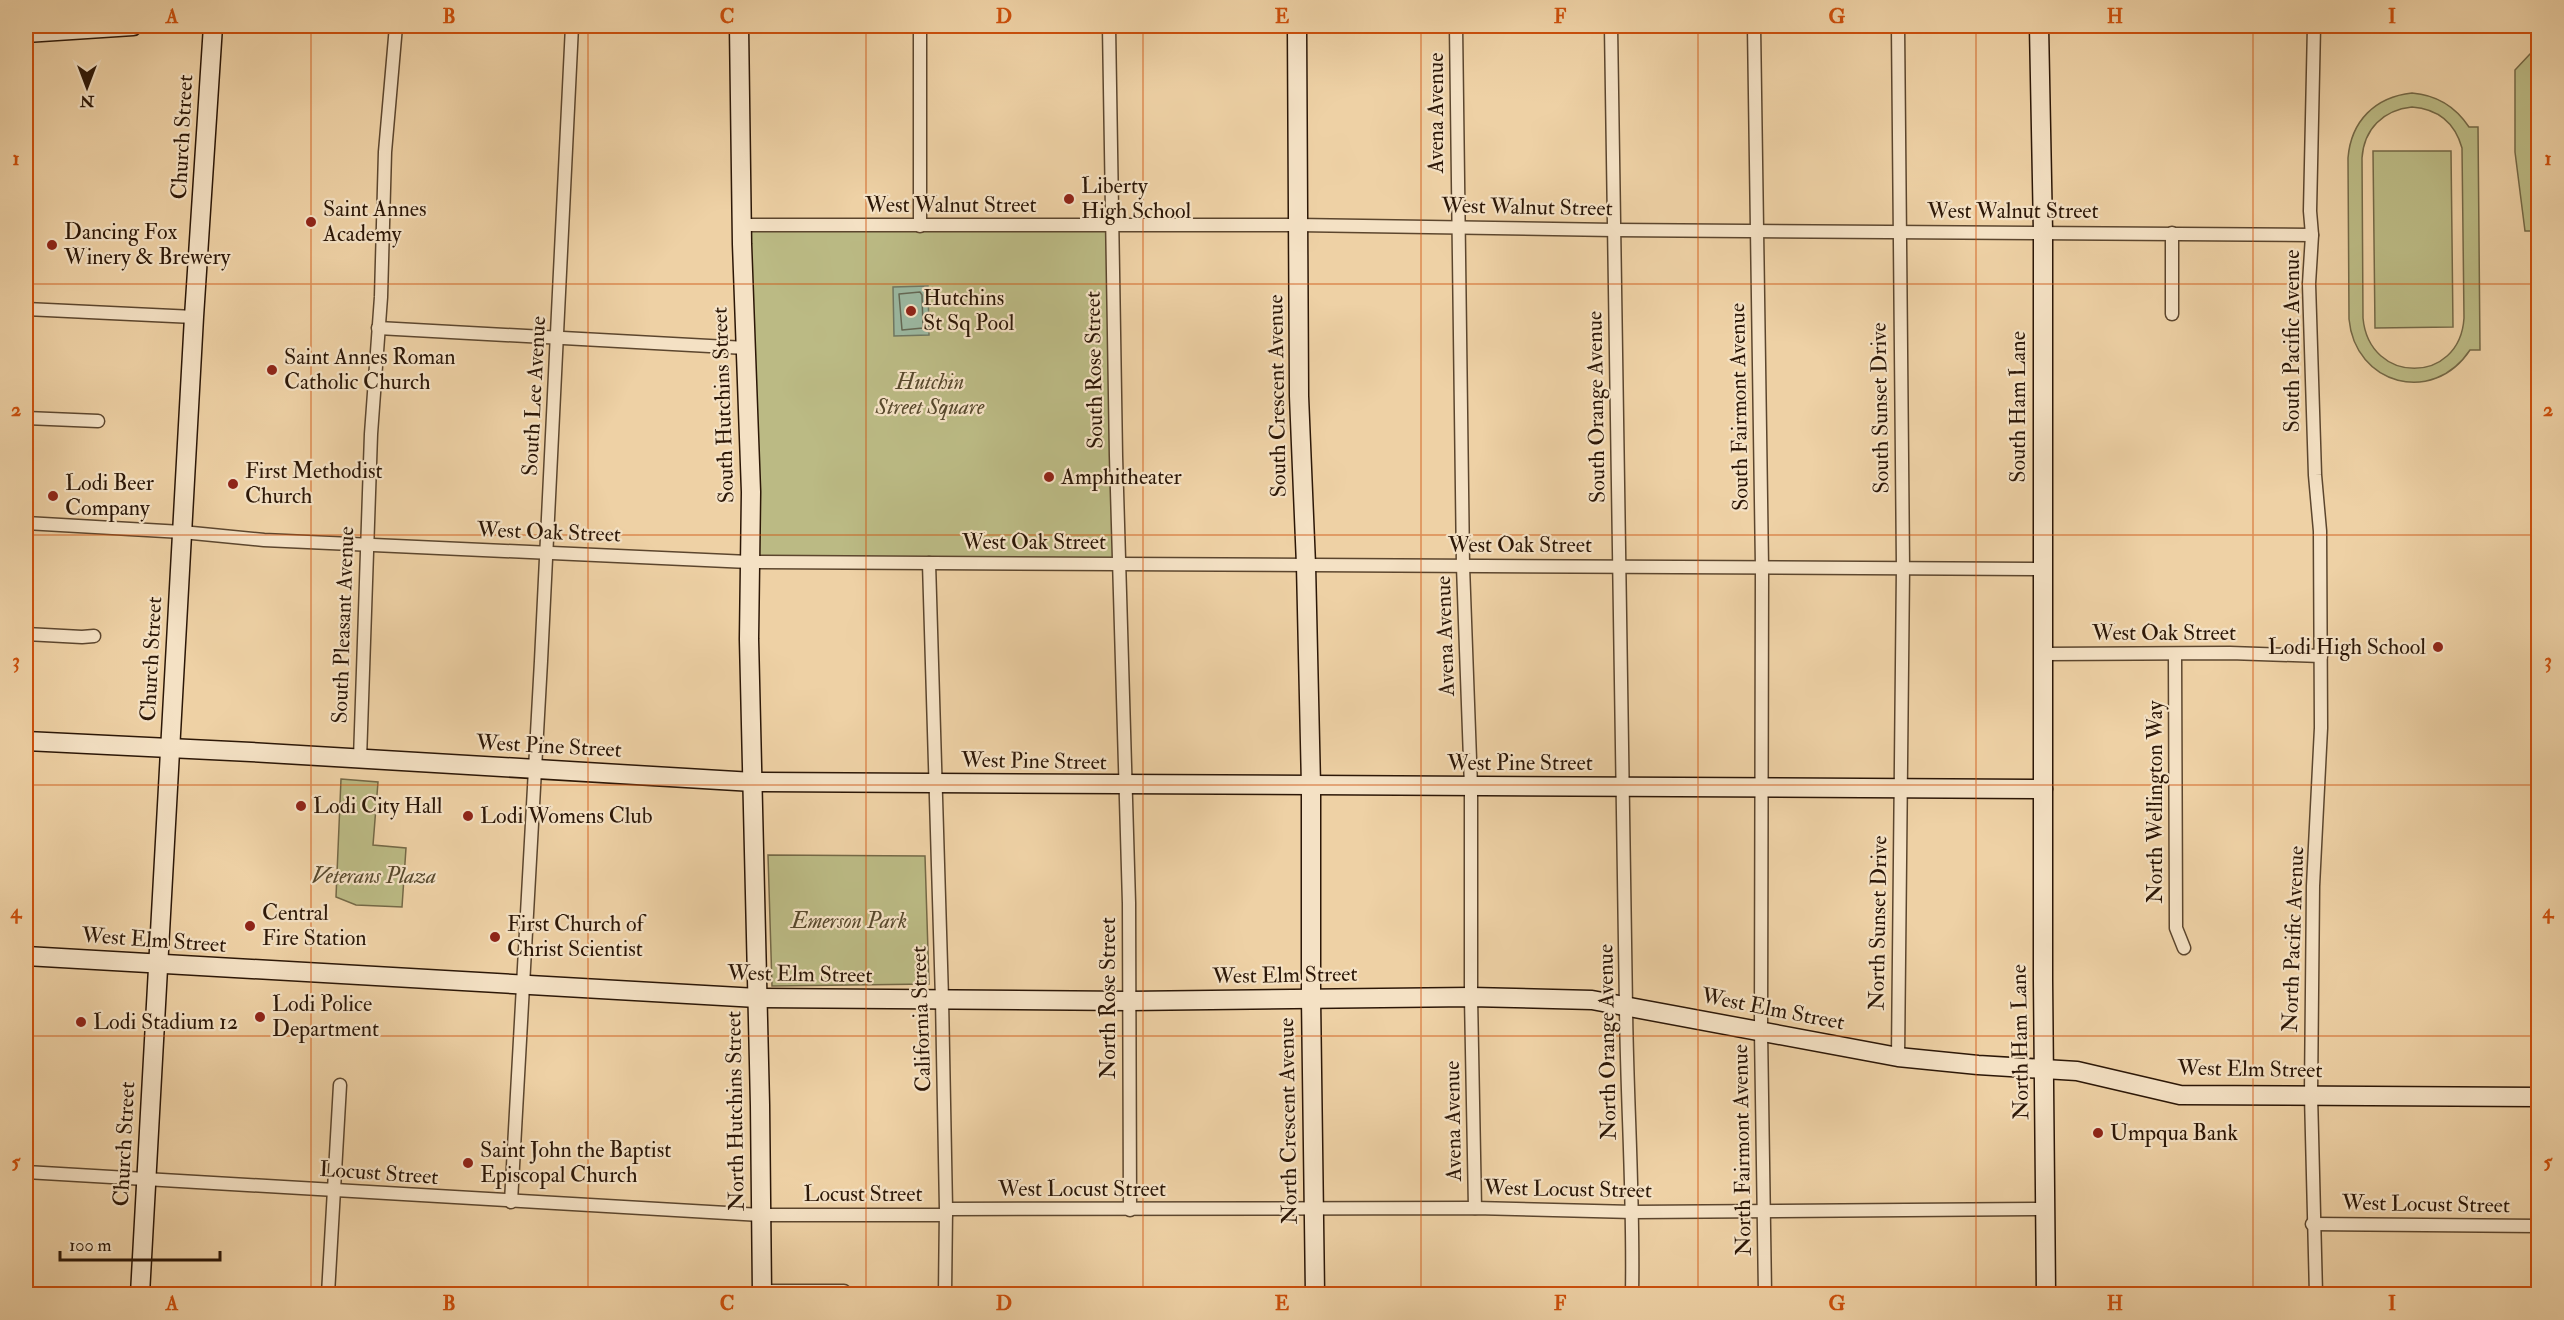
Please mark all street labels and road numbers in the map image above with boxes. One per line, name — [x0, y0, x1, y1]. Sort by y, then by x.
street label: Avena Avenue — [1422, 53, 1450, 174]
street label: Church Street — [165, 74, 199, 200]
street label: West Walnut Street — [864, 191, 1037, 219]
street label: West Walnut Street — [1440, 191, 1613, 222]
street label: West Walnut Street — [1926, 197, 2099, 225]
street label: South Pacific Avenue — [2278, 250, 2306, 432]
street label: South Rose Street — [1079, 291, 1109, 449]
street label: South Crescent Avenue — [1261, 294, 1293, 498]
street label: South Fairmont Avenue — [1723, 303, 1755, 511]
street label: South Hutchins Street — [706, 306, 740, 504]
street label: South Orange Avenue — [1580, 311, 1612, 503]
street label: South Lee Avenue — [516, 315, 552, 477]
street label: South Sunset Drive — [1865, 322, 1895, 494]
street label: South Ham Lane — [2004, 331, 2032, 483]
street label: West Oak Street — [476, 515, 621, 549]
street label: South Pleasant Avenue — [326, 526, 360, 724]
street label: West Oak Street — [961, 528, 1106, 556]
street label: West Oak Street — [1447, 531, 1592, 559]
street label: Avena Avenue — [1429, 575, 1461, 698]
street label: Church Street — [134, 596, 168, 722]
street label: West Oak Street — [2091, 619, 2236, 647]
street label: North Wellington Way — [2141, 700, 2169, 903]
street label: West Pine Street — [475, 728, 623, 764]
street label: West Pine Street — [960, 746, 1107, 776]
street label: West Pine Street — [1446, 749, 1593, 777]
street label: North Sunset Drive — [1862, 835, 1894, 1011]
street label: North Pacific Avenue — [2276, 845, 2310, 1033]
street label: North Rose Street — [1094, 917, 1122, 1079]
street label: West Elm Street — [80, 921, 227, 959]
street label: North Orange Avenue — [1591, 944, 1623, 1140]
street label: California Street — [904, 945, 938, 1093]
street label: West Elm Street — [726, 959, 873, 989]
street label: West Elm Street — [1211, 960, 1358, 990]
street label: North Ham Lane — [2005, 964, 2035, 1120]
street label: West Elm Street — [1698, 981, 1847, 1037]
street label: North Hutchins Street — [719, 1011, 751, 1211]
street label: North Crescent Avenue — [1272, 1017, 1304, 1225]
street label: North Fairmont Avenue — [1726, 1044, 1758, 1256]
street label: West Elm Street — [2176, 1054, 2323, 1084]
street label: Avena Avenue — [1438, 1060, 1468, 1183]
street label: Church Street — [107, 1081, 141, 1207]
street label: Locust Street — [319, 1155, 439, 1191]
street label: West Locust Street — [1483, 1174, 1652, 1204]
street label: West Locust Street — [997, 1175, 1166, 1203]
street label: Locust Street — [803, 1180, 923, 1208]
street label: West Locust Street — [2341, 1189, 2510, 1219]

